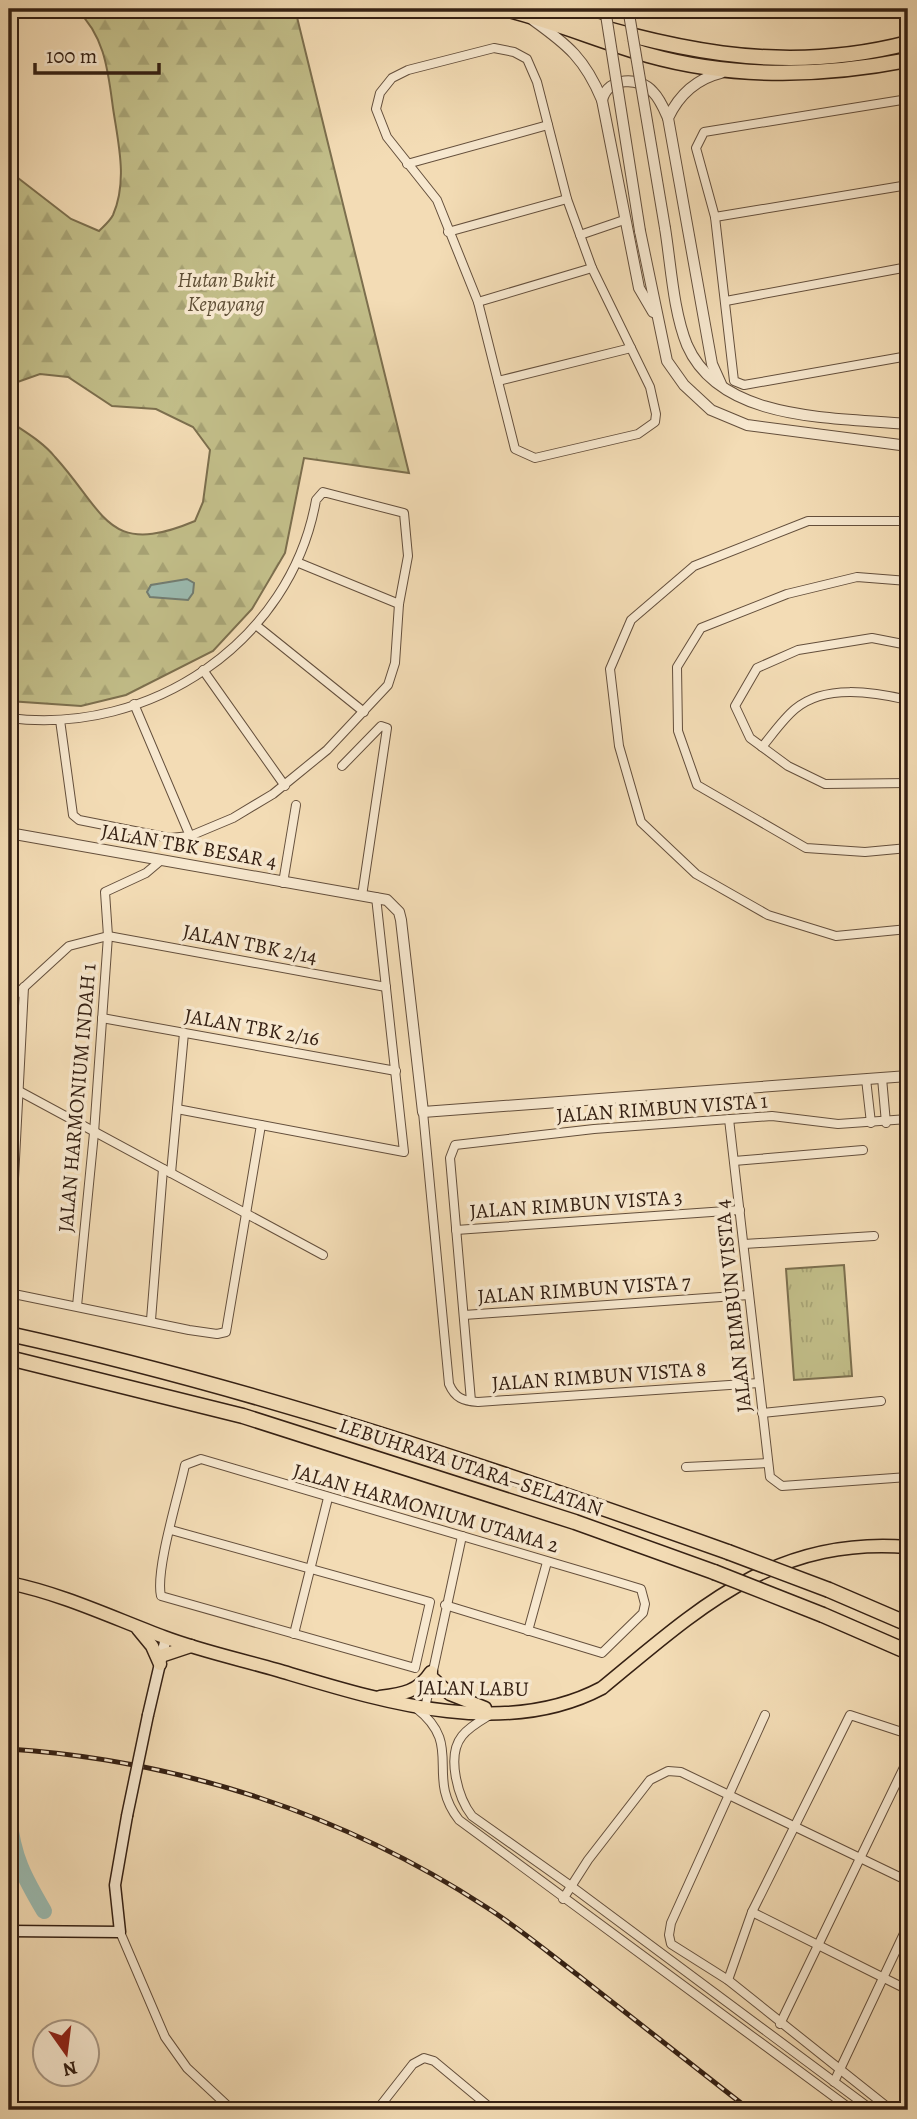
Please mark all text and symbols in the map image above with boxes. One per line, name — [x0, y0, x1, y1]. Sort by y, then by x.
scale bar — [35, 32, 159, 76]
text: 100 m — [46, 42, 97, 70]
park label: Hutan Bukit Kepayang — [177, 266, 276, 318]
street label: JALAN TBK BESAR 4 — [99, 817, 279, 875]
street label: JALAN TBK 2/14 — [180, 917, 320, 971]
street label: JALAN HARMONIUM INDAH 1 — [51, 962, 103, 1234]
street label: JALAN TBK 2/16 — [182, 1001, 322, 1053]
street label: JALAN RIMBUN VISTA 1 — [555, 1087, 769, 1129]
street label: JALAN RIMBUN VISTA 3 — [469, 1183, 683, 1225]
street label: JALAN RIMBUN VISTA 4 — [708, 1198, 758, 1414]
street label: JALAN RIMBUN VISTA 7 — [476, 1268, 692, 1310]
street label: JALAN RIMBUN VISTA 8 — [491, 1355, 707, 1397]
street label: LEBUHRAYA UTARA–SELATAN — [336, 1411, 606, 1523]
street label: JALAN HARMONIUM UTAMA 2 — [290, 1457, 562, 1559]
street label: JALAN LABU — [417, 1673, 529, 1703]
north arrow — [32, 2018, 102, 2088]
text: N — [60, 2054, 80, 2083]

